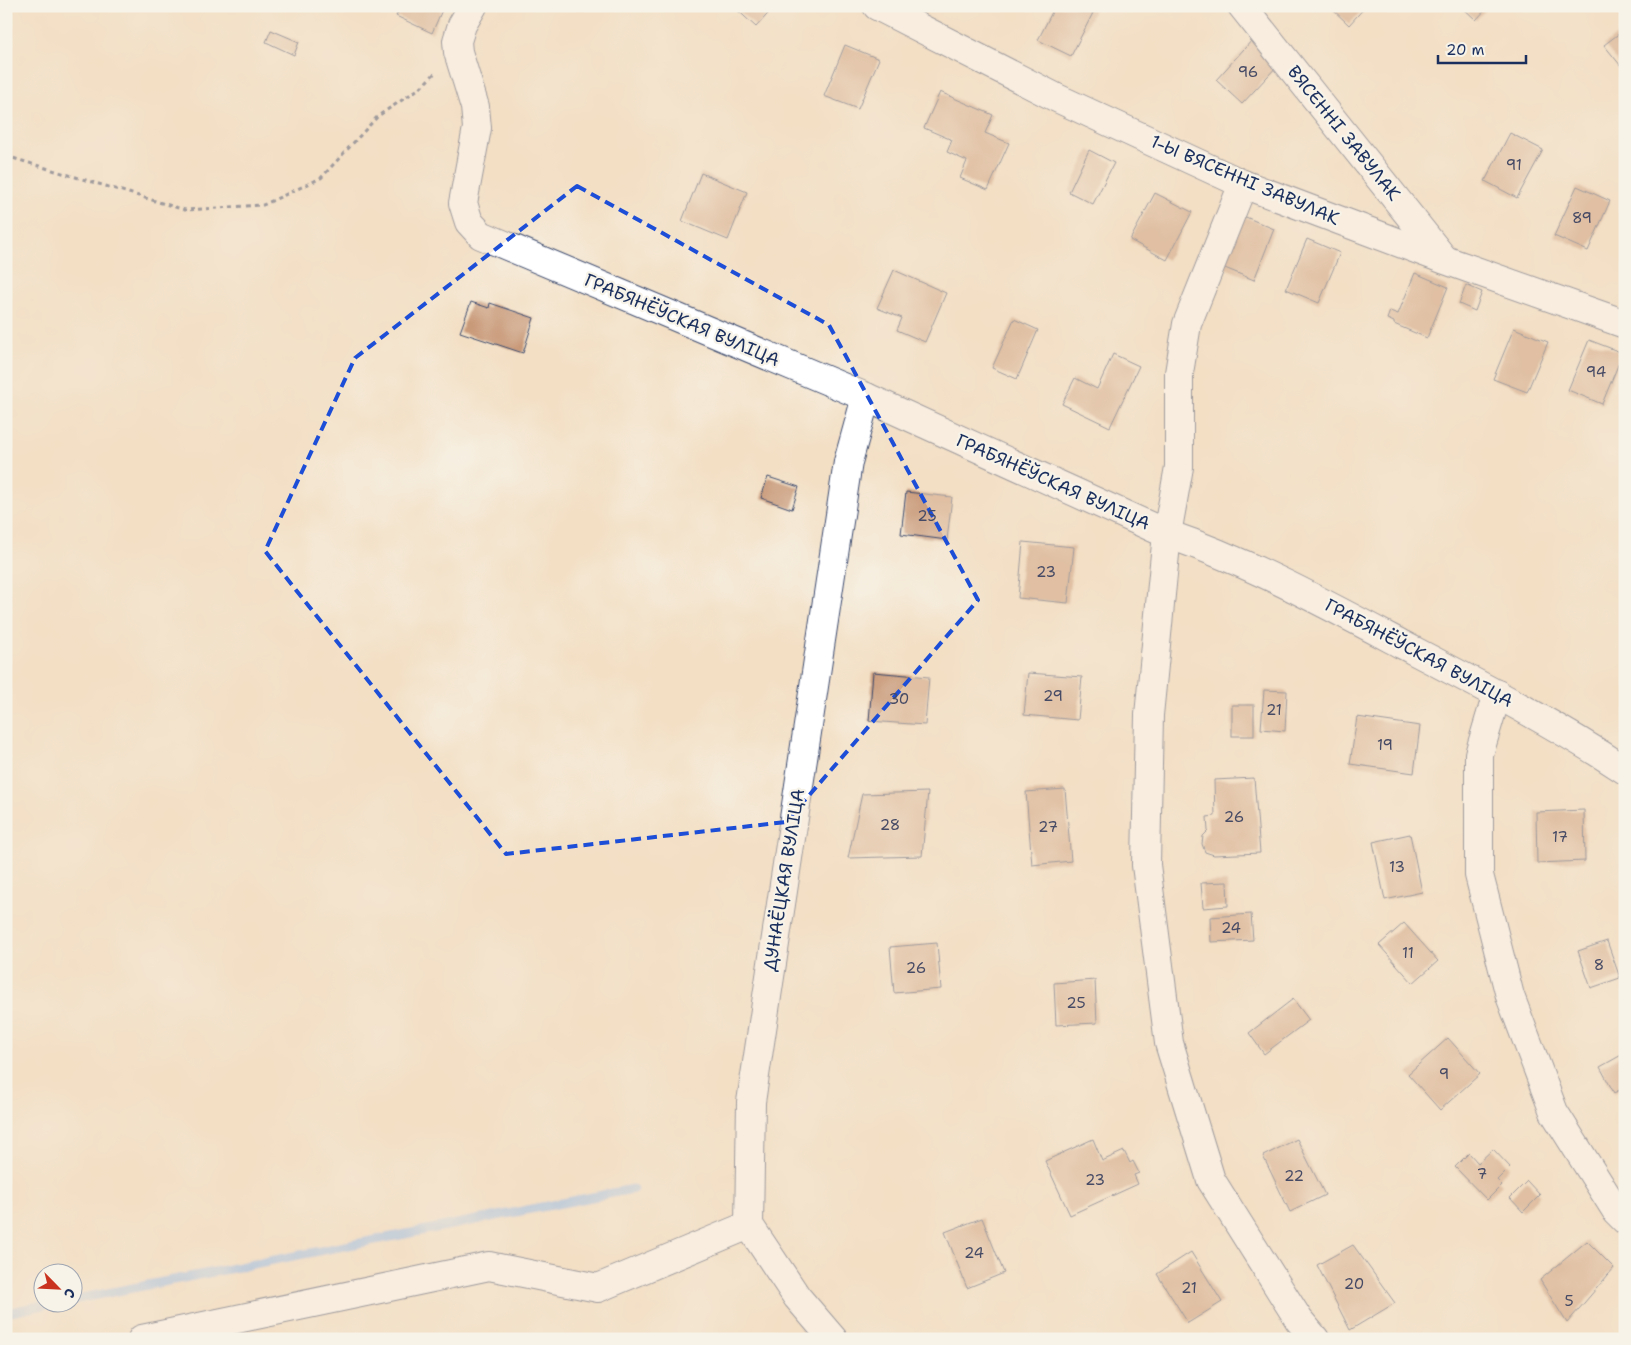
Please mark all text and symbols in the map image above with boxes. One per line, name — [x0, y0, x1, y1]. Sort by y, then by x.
scale bar — [1438, 32, 1526, 64]
text: 20 m — [1446, 40, 1485, 60]
street label: ВЯСЕННІ ЗАВУЛАК — [1282, 60, 1406, 206]
house number: 96 — [1238, 62, 1258, 82]
street label: 1-Ы ВЯСЕННІ ЗАВУЛАК — [1147, 129, 1344, 231]
house number: 91 — [1506, 155, 1522, 175]
house number: 89 — [1572, 208, 1592, 228]
street label: ГРАБЯНЁЎСКАЯ ВУЛІЦА — [581, 268, 783, 372]
house number: 94 — [1586, 362, 1606, 382]
street label: ГРАБЯНЁЎСКАЯ ВУЛІЦА — [952, 428, 1154, 536]
house number: 25 — [917, 506, 937, 526]
house number: 23 — [1036, 562, 1056, 582]
street label: ГРАБЯНЁЎСКАЯ ВУЛІЦА — [1321, 593, 1517, 713]
house number: 29 — [1043, 686, 1063, 706]
house number: 30 — [889, 689, 909, 709]
house number: 21 — [1266, 700, 1282, 720]
house number: 19 — [1377, 735, 1393, 755]
street label: ДУНАЁЦКАЯ ВУЛІЦА — [758, 787, 810, 973]
house number: 26 — [1224, 807, 1244, 827]
house number: 28 — [880, 815, 900, 835]
house number: 27 — [1038, 817, 1058, 837]
house number: 17 — [1552, 827, 1568, 847]
house number: 13 — [1389, 857, 1405, 877]
house number: 24 — [1221, 918, 1241, 938]
house number: 11 — [1402, 943, 1414, 963]
house number: 8 — [1594, 955, 1604, 975]
house number: 26 — [906, 958, 926, 978]
house number: 25 — [1066, 993, 1086, 1013]
house number: 9 — [1439, 1064, 1449, 1084]
house number: 7 — [1477, 1164, 1487, 1184]
house number: 22 — [1284, 1166, 1304, 1186]
house number: 23 — [1085, 1170, 1105, 1190]
house number: 24 — [964, 1243, 984, 1263]
north arrow — [32, 1262, 82, 1312]
house number: 20 — [1344, 1274, 1364, 1294]
house number: 21 — [1181, 1278, 1197, 1298]
text: С — [60, 1286, 80, 1301]
house number: 5 — [1564, 1291, 1574, 1311]

